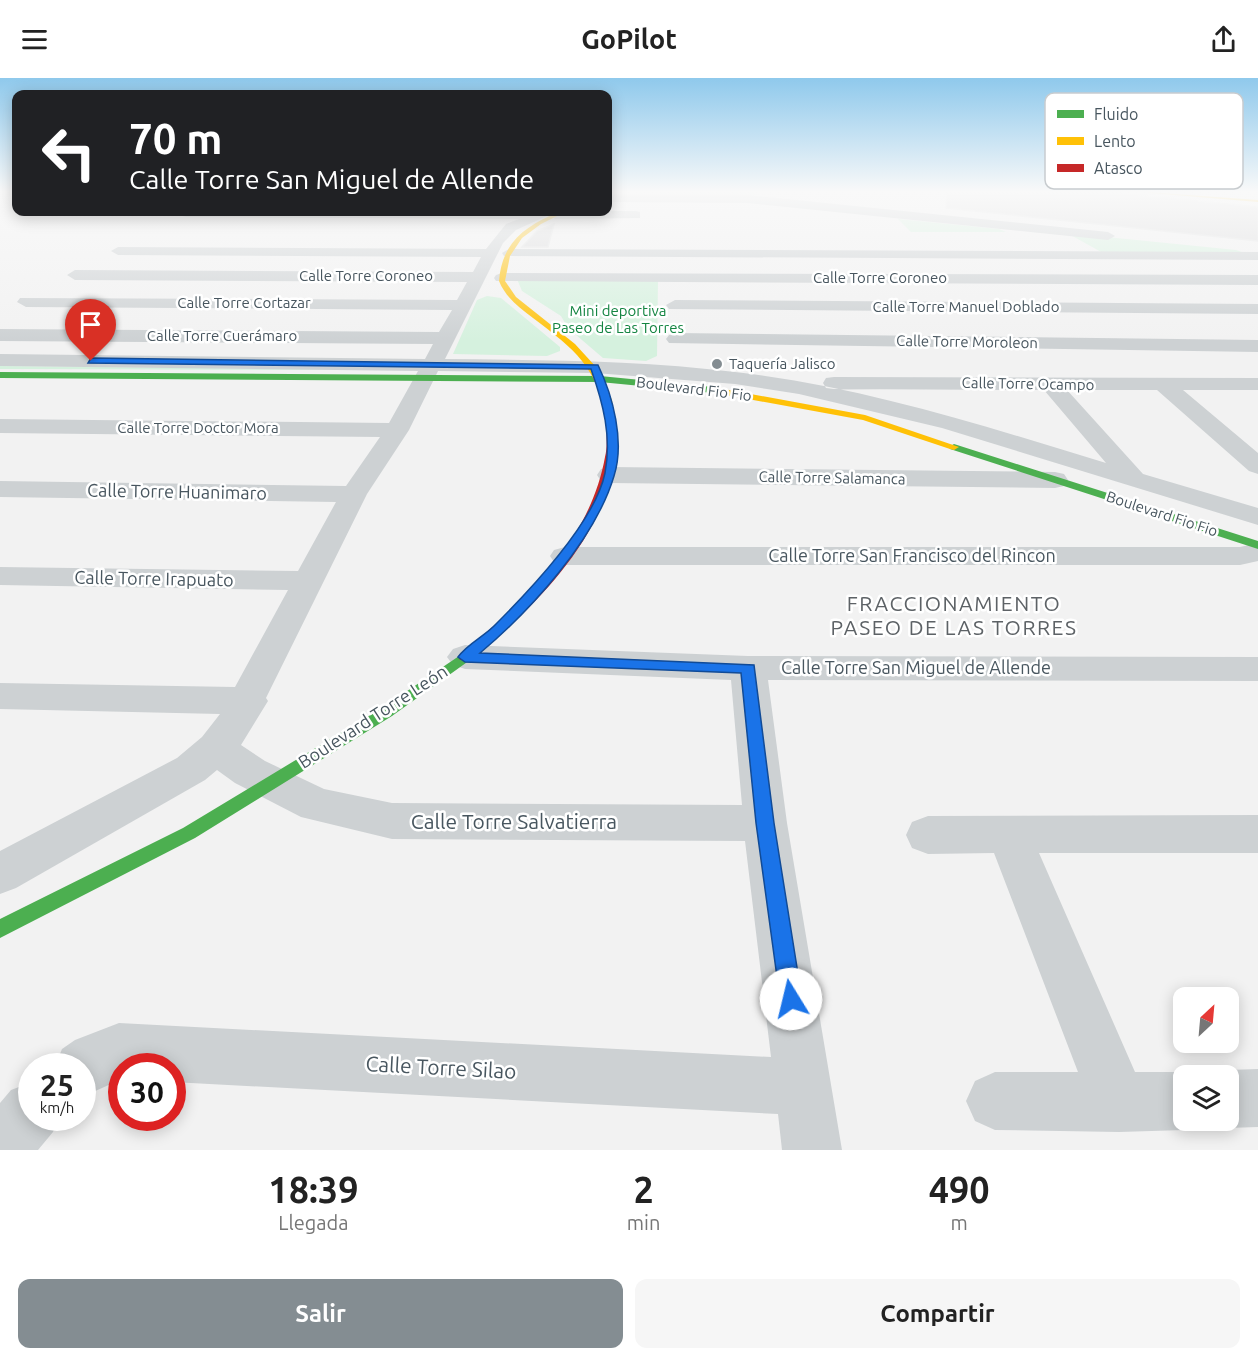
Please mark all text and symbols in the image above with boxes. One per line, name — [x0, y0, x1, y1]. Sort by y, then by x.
icon: menu — [18, 23, 51, 56]
icon: share — [1207, 23, 1240, 56]
text: GoPilot — [581, 24, 677, 54]
legend — [1045, 93, 1243, 189]
text: Fluido — [1094, 105, 1138, 123]
icon: left — [30, 114, 108, 192]
text: 70 m — [129, 115, 223, 162]
text: Lento — [1094, 132, 1136, 150]
text: Atasco — [1094, 159, 1143, 177]
text: Calle Torre San Miguel de Allende — [129, 164, 534, 194]
street label: Calle Torre Coroneo — [299, 267, 433, 284]
street label: Calle Torre Coroneo — [813, 269, 947, 286]
street label: Calle Torre Cortazar — [177, 294, 311, 311]
street label: Calle Torre Manuel Doblado — [873, 298, 1059, 315]
pin — [65, 299, 116, 361]
park label: Mini deportiva Paseo de Las Torres — [552, 302, 684, 336]
icon: arrive — [74, 308, 107, 341]
street label: Calle Torre Cuerámaro — [147, 327, 297, 344]
street label: Calle Torre Moroleon — [896, 332, 1038, 351]
place label: Taquería Jalisco — [729, 355, 835, 372]
marker: Taquería Jalisco — [710, 357, 724, 371]
street label: Boulevard Fio Fio — [635, 373, 753, 404]
street label: Calle Torre Ocampo — [961, 374, 1095, 393]
street label: Calle Torre Doctor Mora — [117, 419, 279, 436]
street label: Calle Torre Salamanca — [758, 468, 906, 487]
street label: Calle Torre Huanimaro — [87, 479, 267, 503]
street label: Boulevard Fio Fio — [1104, 488, 1220, 540]
street label: Calle Torre San Francisco del Rincon — [768, 545, 1056, 565]
street label: Calle Torre Irapuato — [74, 567, 234, 589]
district label: FRACCIONAMIENTO PASEO DE LAS TORRES — [831, 591, 1077, 639]
street label: Calle Torre San Miguel de Allende — [781, 657, 1051, 677]
street label: Boulevard Torre León — [294, 660, 451, 772]
street label: Calle Torre Salvatierra — [411, 809, 617, 833]
position arrow — [759, 967, 823, 1031]
north arrow — [1173, 987, 1239, 1053]
map controls — [1173, 987, 1239, 1131]
street label: Calle Torre Silao — [365, 1051, 517, 1083]
speed limit sign: 30 — [108, 1053, 186, 1131]
button: layers — [1173, 1065, 1239, 1131]
text: 25 — [40, 1068, 74, 1102]
text: km/h — [40, 1099, 74, 1116]
text: 18:39 — [268, 1169, 358, 1210]
text: 2 — [633, 1169, 654, 1210]
text: 490 — [929, 1169, 990, 1210]
text: Llegada — [278, 1211, 349, 1234]
text: min — [627, 1211, 660, 1234]
text: m — [951, 1211, 968, 1234]
button: Salir — [18, 1279, 623, 1348]
button: Compartir — [635, 1279, 1240, 1348]

